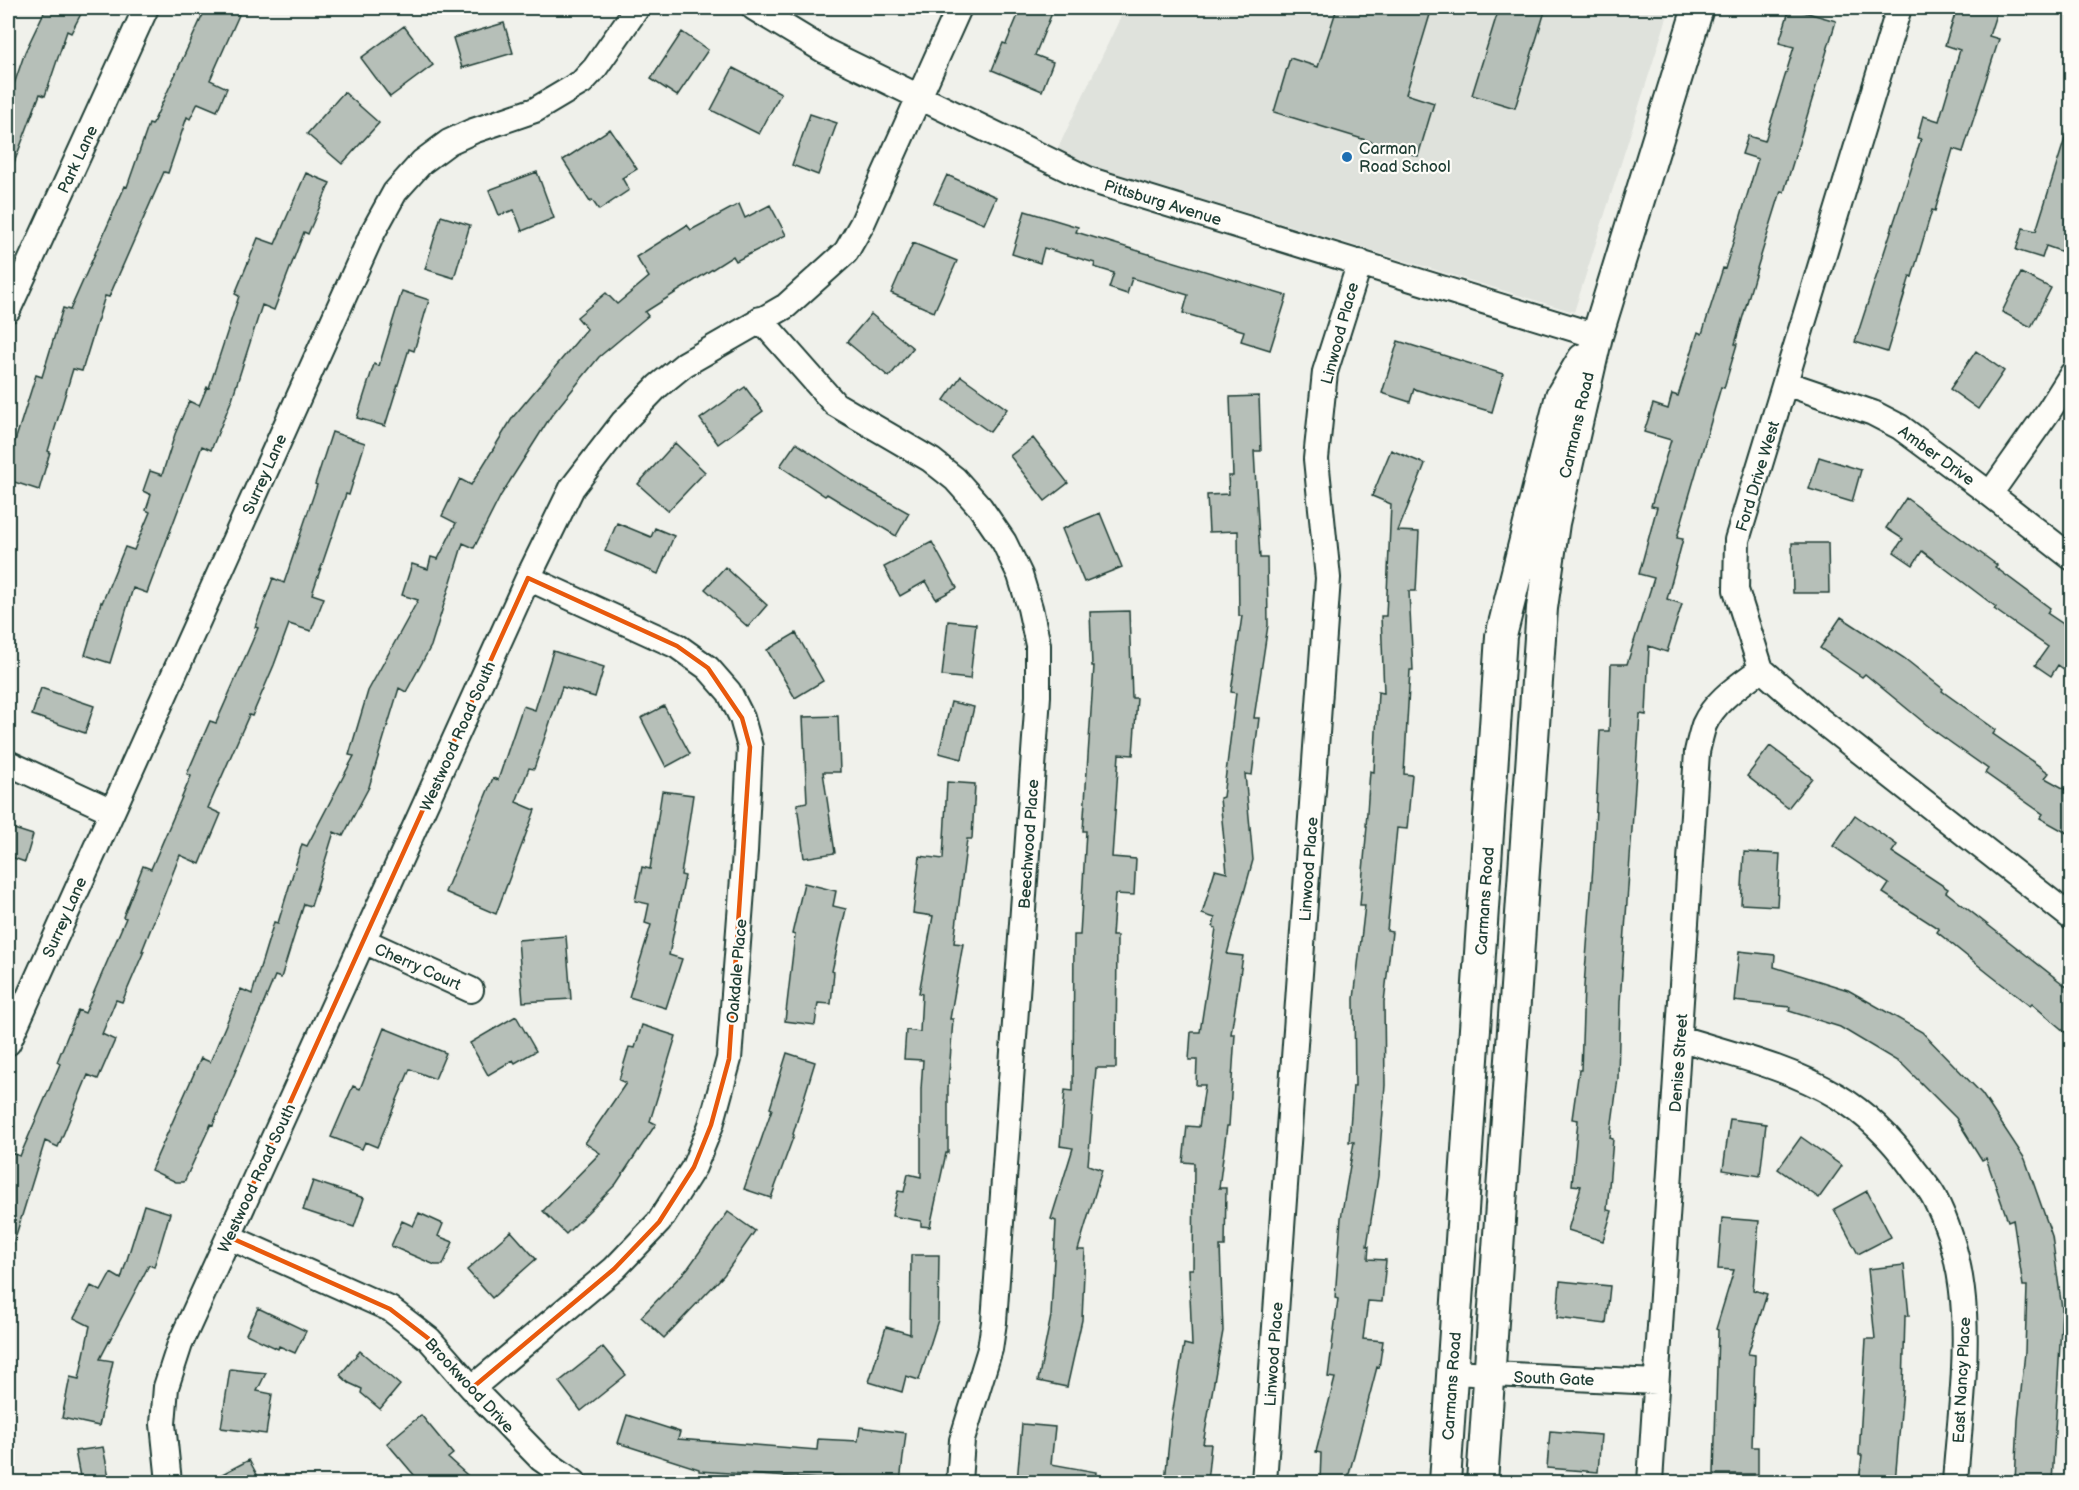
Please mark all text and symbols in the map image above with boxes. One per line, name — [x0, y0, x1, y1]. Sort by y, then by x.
street label: Park Lane — [54, 122, 103, 197]
place label: Carman Road School — [1359, 140, 1450, 177]
marker: Carman Road School — [1340, 150, 1354, 164]
street label: Pittsburg Avenue — [1102, 177, 1224, 230]
street label: Linwood Place — [1318, 280, 1363, 386]
street label: Carmans Road — [1556, 370, 1599, 480]
street label: Ford Drive West — [1733, 419, 1784, 534]
street label: Amber Drive — [1894, 422, 1978, 490]
street label: Surrey Lane — [239, 431, 292, 518]
street label: Westwood Road South — [417, 658, 500, 815]
street label: Beechwood Place — [1015, 778, 1044, 910]
street label: Linwood Place — [1296, 816, 1323, 922]
street label: Carmans Road — [1472, 846, 1499, 956]
street label: Surrey Lane — [39, 874, 92, 961]
street label: Oakdale Place — [723, 918, 752, 1024]
street label: Cherry Court — [371, 940, 464, 995]
street label: Denise Street — [1667, 1013, 1692, 1113]
street label: Westwood Road South — [214, 1101, 300, 1256]
street label: Linwood Place — [1261, 1301, 1288, 1407]
street label: East Nancy Place — [1950, 1316, 1975, 1444]
street label: Carmans Road — [1439, 1331, 1466, 1441]
street label: Brookwood Drive — [420, 1335, 518, 1438]
street label: South Gate — [1513, 1369, 1595, 1390]

